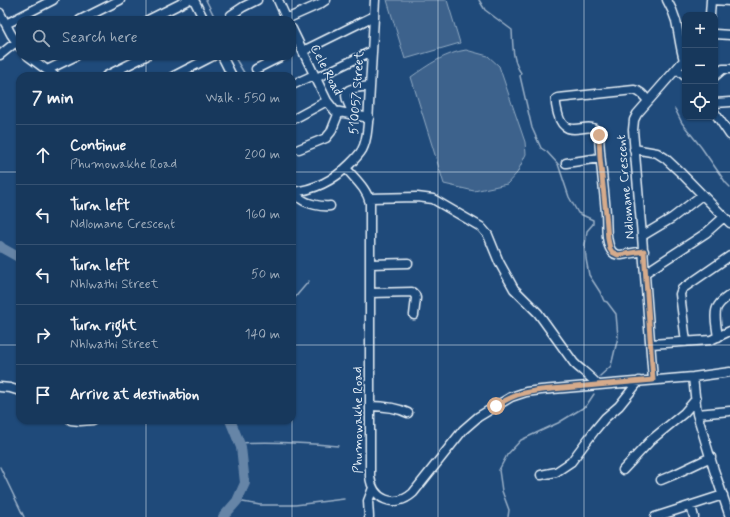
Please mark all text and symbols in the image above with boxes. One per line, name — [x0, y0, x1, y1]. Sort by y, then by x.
map controls — [682, 12, 718, 120]
button: + — [682, 12, 718, 48]
search box — [16, 16, 296, 60]
icon: search — [30, 27, 52, 49]
text: Search here — [62, 28, 138, 48]
street label: Cele Road — [306, 42, 346, 98]
button: − — [682, 48, 718, 84]
street label: 510057 Street — [346, 50, 368, 135]
button: locate — [682, 84, 718, 120]
text: 7 min — [32, 87, 74, 109]
text: Walk · 550 m — [206, 90, 280, 107]
route end — [590, 126, 608, 144]
street label: Ndlomane Crescent — [613, 134, 639, 240]
text: Continue — [70, 136, 126, 156]
icon: ahead — [32, 144, 54, 166]
text: 200 m — [245, 146, 280, 163]
text: Phumowakhe Road — [70, 156, 177, 173]
text: Turn left — [70, 196, 130, 216]
icon: left — [32, 204, 54, 226]
text: 160 m — [245, 206, 280, 223]
text: Ndlomane Crescent — [70, 216, 175, 233]
text: Turn left — [70, 256, 130, 276]
icon: left — [32, 264, 54, 286]
text: 50 m — [251, 266, 280, 283]
text: Nhlwathi Street — [70, 276, 158, 293]
text: Turn right — [70, 316, 137, 336]
icon: right — [32, 324, 54, 346]
text: 140 m — [245, 326, 280, 343]
text: Nhlwathi Street — [70, 336, 158, 353]
street label: Phumowakhe Road — [350, 366, 367, 474]
icon: arrive — [32, 384, 54, 406]
text: Arrive at destination — [70, 385, 199, 405]
route start — [487, 397, 505, 415]

